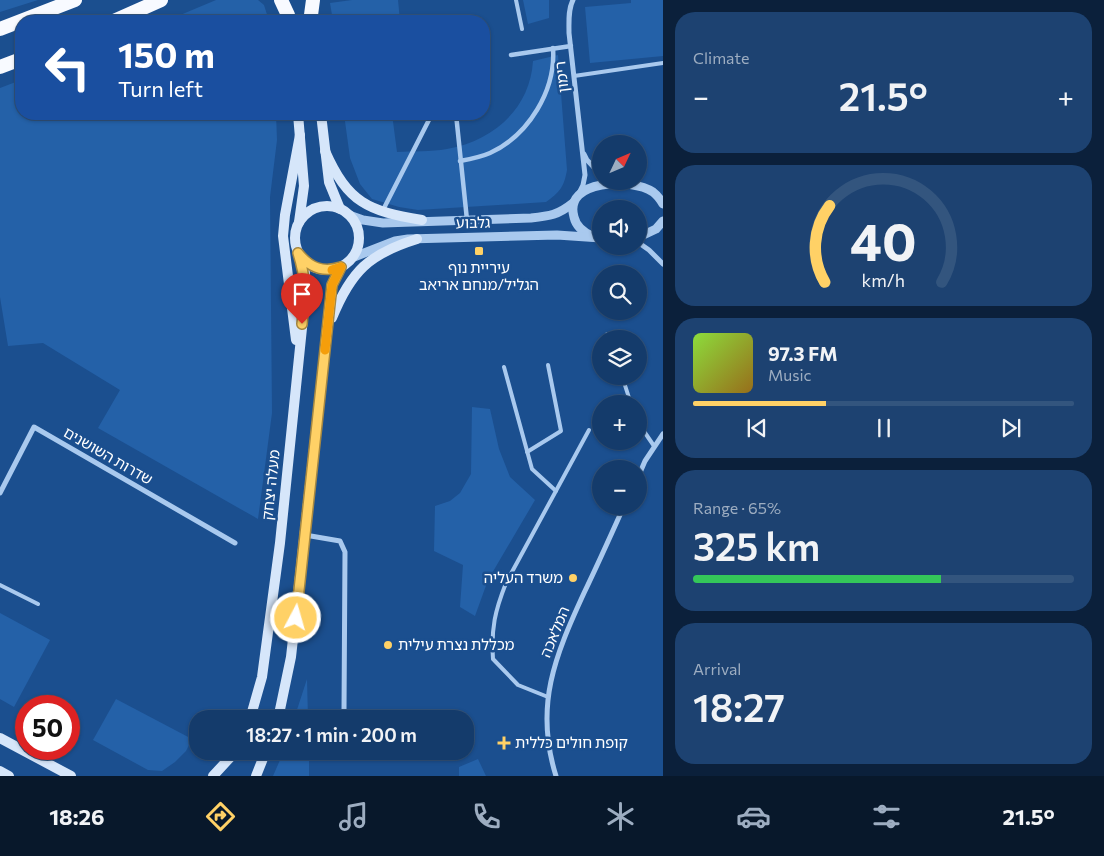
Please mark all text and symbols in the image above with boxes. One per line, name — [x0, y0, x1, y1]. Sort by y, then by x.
text: 150 m — [118, 32, 215, 75]
icon: left — [35, 35, 100, 100]
text: Climate — [693, 48, 749, 67]
street label: רימון — [550, 60, 572, 94]
text: 21.5° — [839, 72, 928, 119]
text: Turn left — [118, 75, 203, 102]
text: − — [693, 79, 709, 113]
text: + — [1058, 79, 1074, 113]
north arrow — [592, 135, 648, 190]
map controls — [592, 135, 647, 515]
button: sound — [592, 200, 647, 255]
text: 40 — [850, 208, 917, 272]
street label: גלבוע — [456, 213, 491, 231]
marker: עיריית נוף הגליל/מנחם אריאב — [473, 245, 485, 257]
place label: עיריית נוף הגליל/מנחם אריאב — [419, 258, 539, 293]
button: search — [592, 265, 647, 320]
text: km/h — [862, 269, 905, 291]
pin — [281, 273, 323, 324]
icon: arrive — [288, 280, 316, 308]
button: layers — [592, 330, 647, 385]
text: 97.3 FM — [768, 342, 837, 365]
text: Music — [768, 365, 812, 384]
button: + — [592, 395, 647, 450]
icon: previous — [743, 414, 771, 442]
icon: pause — [870, 414, 898, 442]
icon: next — [997, 414, 1025, 442]
street label: שדרות השושנים — [61, 422, 156, 488]
street label: מעלה יצחק — [257, 449, 283, 521]
button: − — [592, 460, 647, 515]
text: Range · 65% — [693, 498, 781, 517]
text: 325 km — [693, 522, 820, 569]
place label: משרד העליה — [484, 568, 563, 586]
marker: משרד העליה — [567, 572, 579, 584]
position arrow — [269, 591, 321, 643]
street label: המלאכה — [536, 603, 572, 660]
place label: מכללת נצרת עילית — [398, 635, 514, 653]
marker: מכללת נצרת עילית — [382, 639, 394, 651]
text: Arrival — [693, 659, 741, 678]
text: 18:27 — [693, 683, 785, 730]
speed limit sign: 50 — [15, 695, 80, 760]
text: 18:27 · 1 min · 200 m — [246, 723, 417, 746]
place label: קופת חולים כללית — [515, 733, 628, 751]
marker: קופת חולים כללית — [497, 736, 511, 750]
icon: directions — [203, 799, 238, 834]
icon: music — [336, 799, 371, 834]
icon: phone — [469, 799, 504, 834]
icon: climate — [603, 799, 638, 834]
icon: car — [736, 799, 771, 834]
icon: filters — [869, 799, 904, 834]
text: 18:26 — [49, 803, 104, 830]
text: 21.5° — [1003, 803, 1055, 830]

